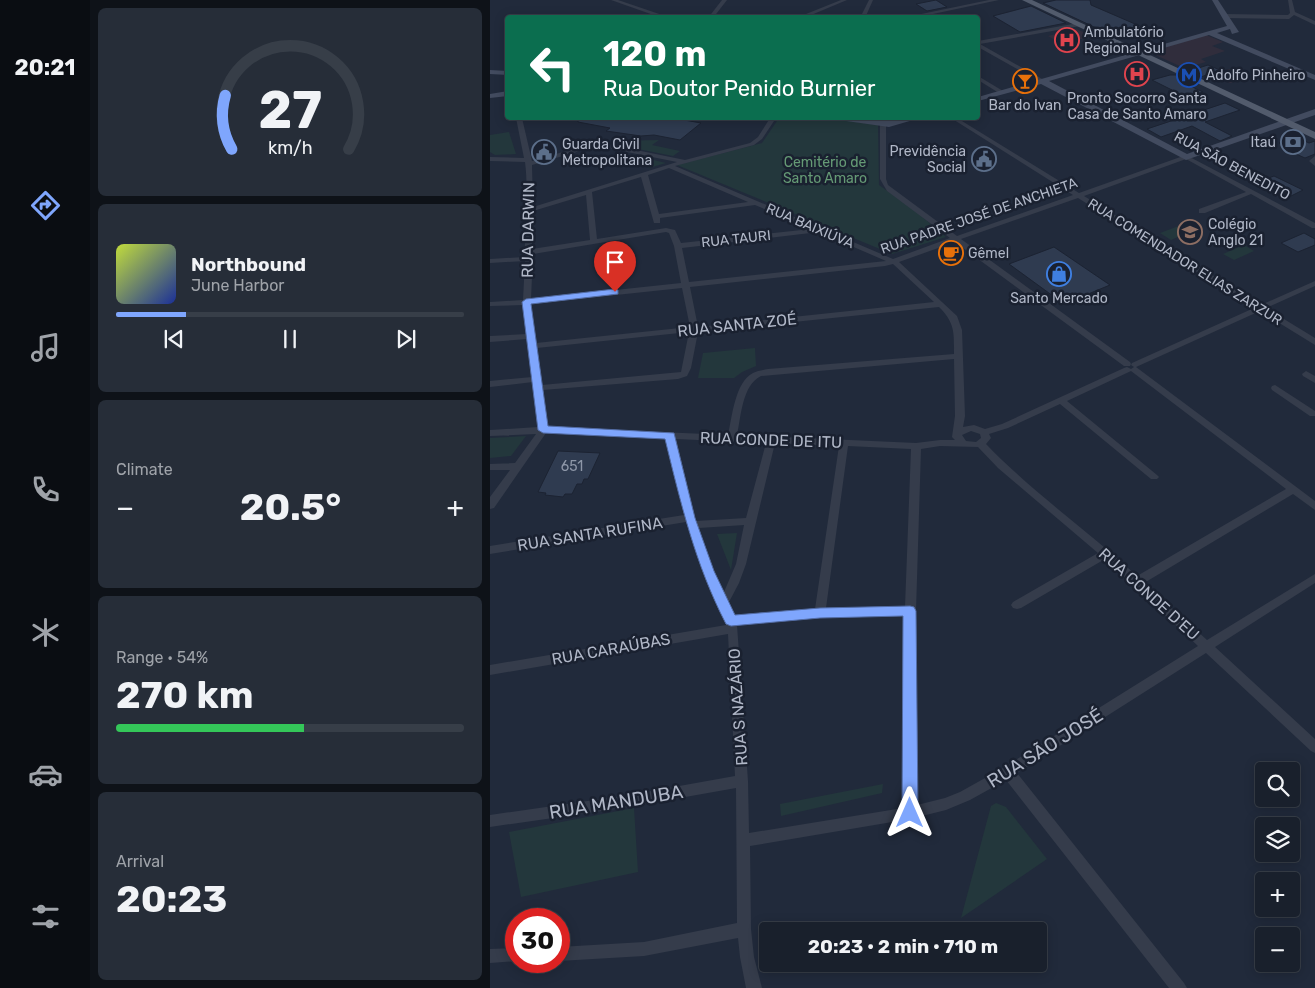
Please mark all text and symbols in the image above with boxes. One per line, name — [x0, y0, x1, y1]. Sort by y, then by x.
place label: Ambulatório Regional Sul — [1084, 24, 1164, 57]
hospital icon: Ambulatório Regional Sul — [1054, 27, 1080, 53]
text: 120 m — [603, 33, 706, 75]
icon: left — [520, 35, 585, 100]
text: 20:21 — [15, 54, 75, 81]
hospital icon: Pronto Socorro Santa Casa de Santo Amaro — [1124, 61, 1150, 87]
metro station icon: Adolfo Pinheiro — [1176, 62, 1202, 88]
place label: Adolfo Pinheiro — [1206, 67, 1306, 84]
bar icon: Bar do Ivan — [1012, 68, 1038, 94]
text: Rua Doutor Penido Burnier — [603, 75, 875, 102]
text: 27 — [258, 79, 322, 141]
place label: Pronto Socorro Santa Casa de Santo Amaro — [1067, 90, 1207, 123]
place label: Bar do Ivan — [989, 97, 1061, 114]
street label: RUA SÃO BENEDITO — [1171, 127, 1293, 204]
bank icon: Itaú — [1280, 129, 1306, 155]
place label: Itaú — [1251, 134, 1276, 151]
place label: Guarda Civil Metropolitana — [562, 136, 652, 169]
text: km/h — [268, 137, 312, 158]
public building icon: Guarda Civil Metropolitana — [531, 139, 557, 165]
place label: Previdência Social — [890, 143, 966, 176]
public building icon: Previdência Social — [971, 146, 997, 172]
park label: Cemitério de Santo Amaro — [783, 154, 867, 187]
street label: RUA PADRE JOSÉ DE ANCHIETA — [878, 173, 1080, 258]
street label: RUA DARWIN — [518, 182, 538, 278]
icon: directions — [28, 188, 63, 223]
street label: RUA COMENDADOR ELIAS ZARZUR — [1085, 195, 1285, 329]
street label: RUA BAIXIÚVA — [763, 199, 858, 252]
place label: Colégio Anglo 21 — [1208, 216, 1263, 249]
school or university icon: Colégio Anglo 21 — [1177, 219, 1203, 245]
street label: RUA TAURI — [700, 227, 772, 251]
cafe icon: Gêmel — [938, 240, 964, 266]
pin — [594, 241, 636, 292]
place label: Gêmel — [968, 245, 1009, 262]
icon: arrive — [601, 248, 629, 276]
text: Northbound — [191, 253, 306, 276]
shop icon: Santo Mercado — [1046, 261, 1072, 287]
text: June Harbor — [191, 276, 284, 295]
place label: Santo Mercado — [1010, 290, 1108, 307]
street label: RUA SANTA ZOÉ — [677, 309, 797, 341]
icon: previous — [160, 325, 188, 353]
icon: pause — [276, 325, 304, 353]
icon: next — [392, 325, 420, 353]
icon: music — [28, 330, 63, 365]
street label: RUA CONDE DE ITU — [699, 428, 843, 452]
house number: 651 — [561, 458, 583, 475]
text: Climate — [116, 460, 173, 479]
icon: phone — [28, 472, 63, 507]
text: 20.5° — [240, 484, 341, 530]
text: − — [116, 491, 134, 524]
text: + — [447, 491, 464, 524]
street label: RUA SANTA RUFINA — [516, 513, 664, 555]
street label: RUA CONDE D'EU — [1095, 544, 1203, 644]
icon: climate — [28, 615, 63, 650]
street label: RUA CARAÚBAS — [550, 628, 672, 669]
text: Range · 54% — [116, 648, 208, 667]
street label: RUA S NAZÁRIO — [724, 648, 752, 766]
text: 270 km — [116, 672, 253, 718]
street label: RUA SÃO JOSÉ — [983, 703, 1107, 793]
icon: car — [28, 757, 63, 792]
map controls — [1255, 762, 1300, 972]
button: search — [1255, 762, 1300, 807]
street label: RUA MANDUBA — [547, 780, 685, 824]
position arrow — [883, 786, 935, 838]
button: layers — [1255, 817, 1300, 862]
text: Arrival — [116, 852, 164, 871]
button: + — [1255, 872, 1300, 917]
text: 20:23 — [116, 876, 227, 922]
icon: filters — [28, 899, 63, 934]
speed limit sign: 30 — [505, 908, 570, 973]
button: − — [1255, 927, 1300, 972]
text: 20:23 · 2 min · 710 m — [808, 935, 998, 958]

